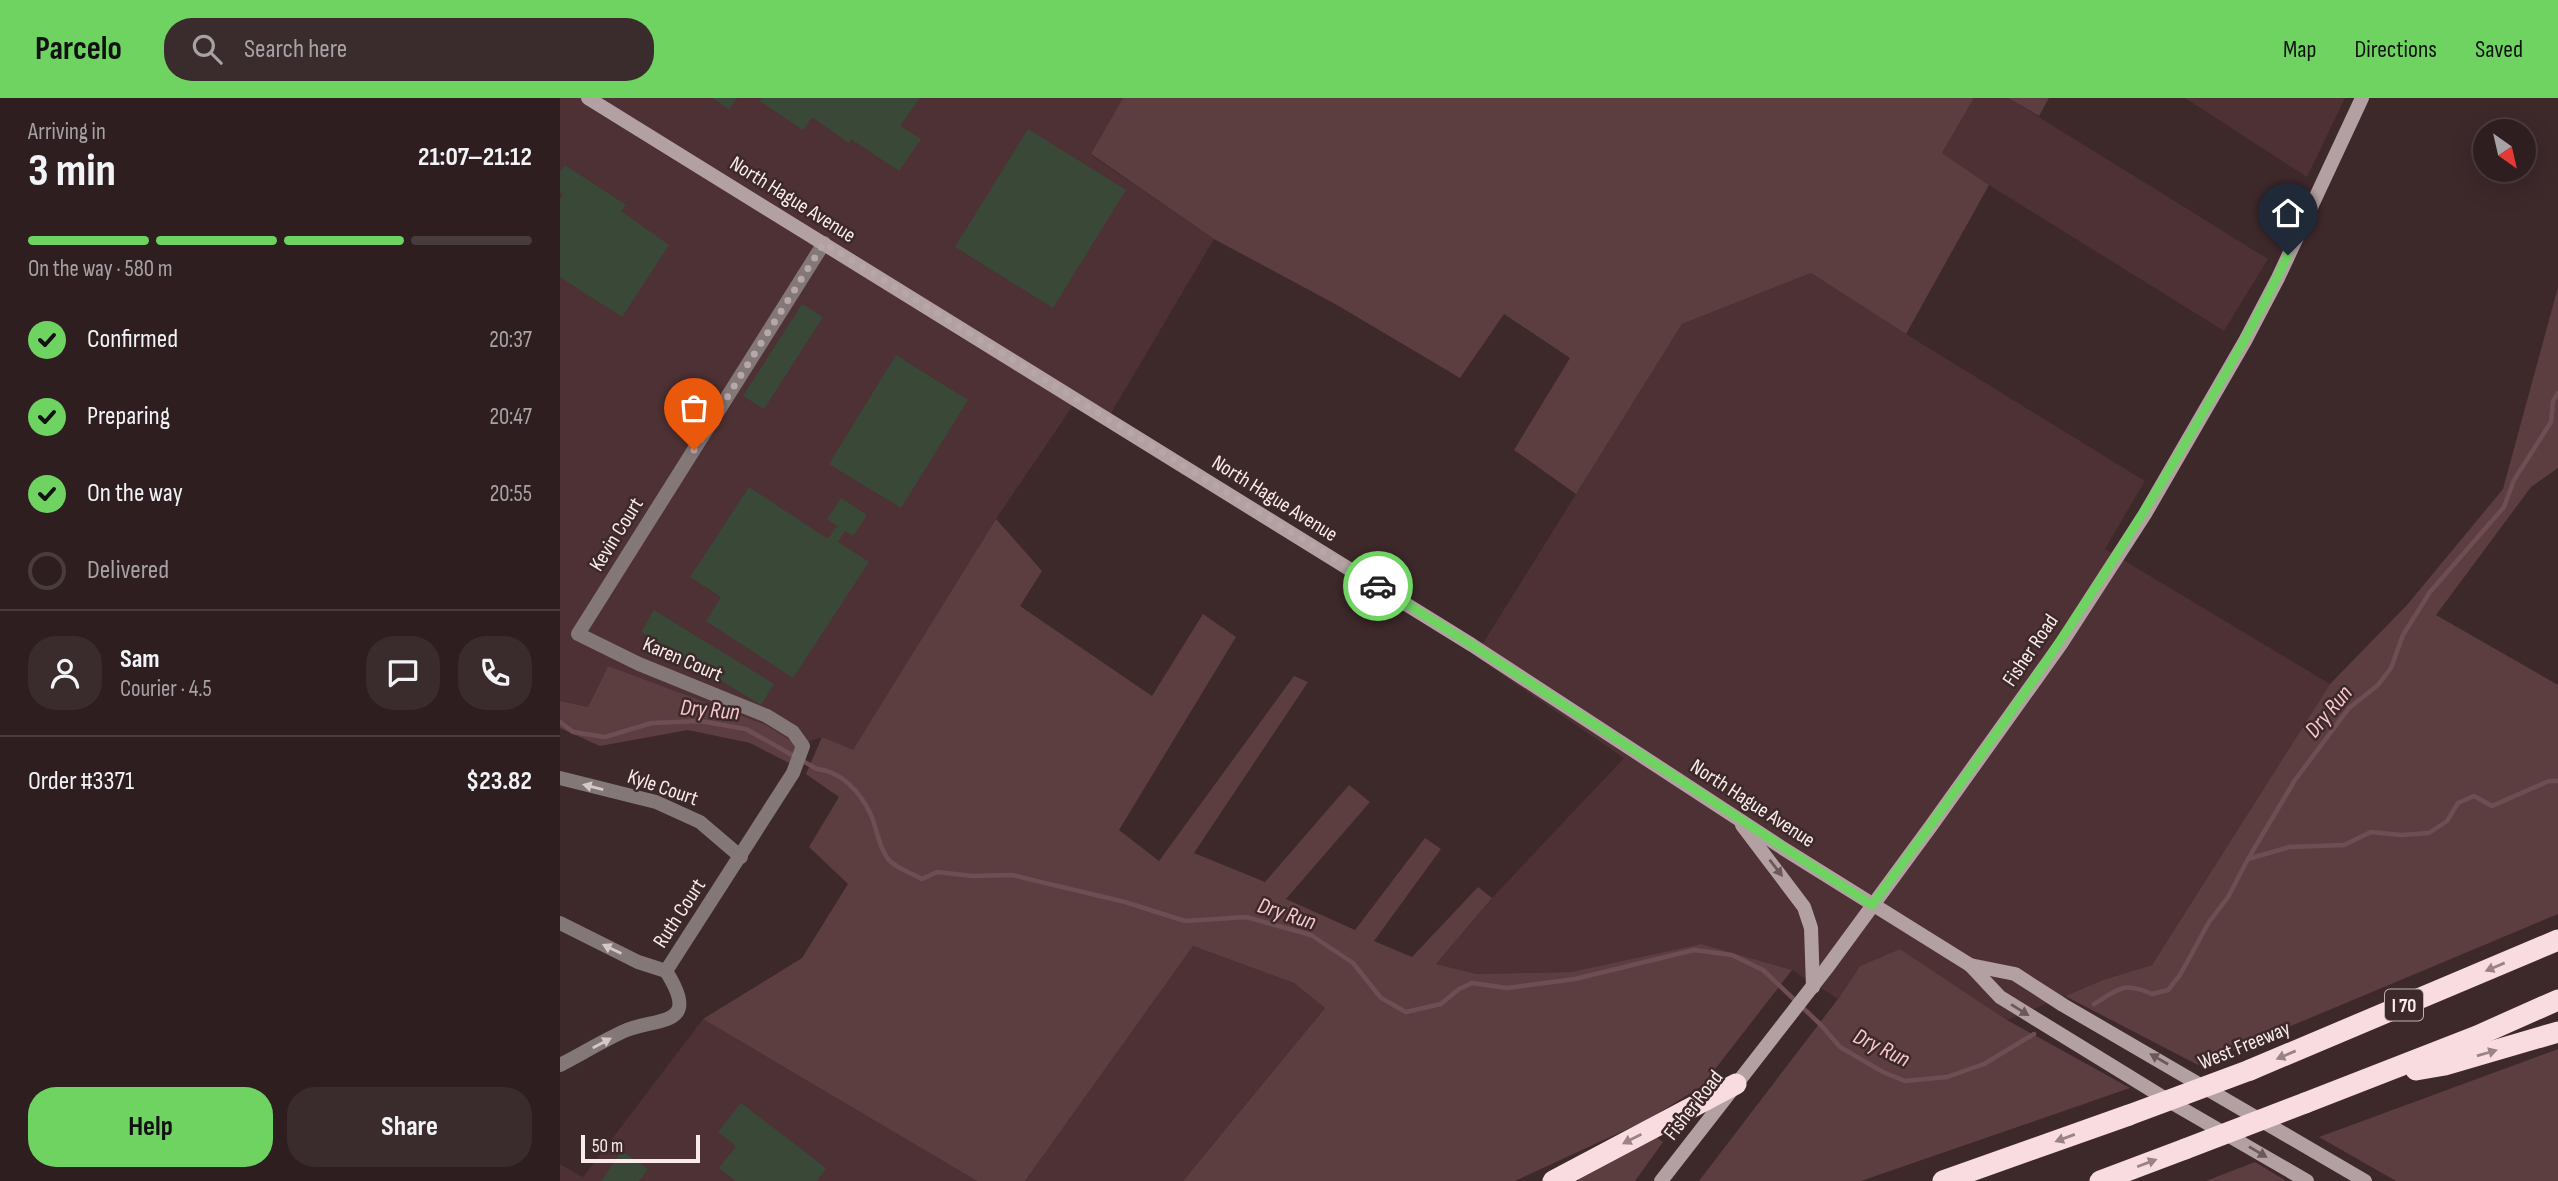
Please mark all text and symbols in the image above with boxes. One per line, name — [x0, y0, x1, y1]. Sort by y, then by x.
search box — [164, 18, 654, 81]
text: Parcelo — [35, 29, 122, 69]
icon: search — [188, 30, 226, 68]
text: Search here — [244, 34, 347, 65]
text: Map — [2283, 35, 2316, 64]
text: Directions — [2354, 35, 2437, 64]
text: Saved — [2475, 35, 2523, 64]
text: Arriving in — [28, 118, 106, 146]
north arrow — [2473, 119, 2536, 182]
map controls — [2473, 119, 2536, 182]
text: 21:07–21:12 — [418, 142, 532, 173]
text: 3 min — [28, 144, 116, 199]
street label: North Hague Avenue — [725, 151, 860, 248]
pin — [2258, 183, 2318, 255]
icon: home — [2269, 194, 2307, 232]
text: On the way · 580 m — [28, 255, 173, 283]
icon: check — [28, 321, 66, 359]
text: Confirmed — [87, 324, 178, 355]
text: 20:37 — [489, 326, 532, 354]
pin — [664, 378, 724, 450]
icon: bag — [675, 389, 713, 427]
icon: check — [28, 398, 66, 436]
text: Preparing — [87, 401, 170, 432]
text: 20:47 — [490, 403, 532, 431]
street label: North Hague Avenue — [1207, 450, 1342, 547]
icon: check — [28, 475, 66, 513]
text: On the way — [87, 478, 183, 509]
text: 20:55 — [490, 480, 532, 508]
street label: Kevin Court — [584, 493, 649, 576]
courier — [1343, 551, 1413, 621]
text: Delivered — [87, 555, 169, 586]
icon: car — [1359, 567, 1397, 605]
street label: Fisher Road — [1997, 609, 2064, 691]
street label: Karen Court — [639, 632, 726, 687]
button: person — [28, 636, 102, 710]
button: chat — [366, 636, 440, 710]
button: phone — [458, 636, 532, 710]
text: Sam — [120, 644, 160, 675]
text: Courier · 4.5 — [120, 675, 212, 703]
water label: Dry Run — [2299, 680, 2359, 743]
water label: Dry Run — [679, 693, 741, 727]
street label: North Hague Avenue — [1686, 754, 1820, 853]
street label: Kyle Court — [624, 764, 701, 811]
text: Order #3371 — [28, 766, 134, 797]
text: $23.82 — [466, 766, 532, 797]
one-way arrow — [582, 781, 604, 792]
one-way arrow — [1768, 859, 1783, 877]
street label: Ruth Court — [648, 874, 711, 953]
water label: Dry Run — [1254, 891, 1320, 937]
one-way arrow — [602, 944, 622, 955]
one-way arrow — [2484, 961, 2505, 972]
road number: I 70 — [2385, 990, 2423, 1021]
one-way arrow — [2011, 1003, 2030, 1016]
street label: West Freeway — [2195, 1016, 2294, 1075]
water label: Dry Run — [1849, 1022, 1915, 1074]
one-way arrow — [592, 1037, 612, 1048]
one-way arrow — [2477, 1047, 2498, 1057]
one-way arrow — [2275, 1050, 2296, 1061]
one-way arrow — [2149, 1053, 2169, 1065]
street label: Fisher Road — [1658, 1065, 1728, 1145]
button: Help — [28, 1087, 273, 1167]
button: Share — [287, 1087, 532, 1167]
scale bar — [581, 1132, 700, 1164]
one-way arrow — [2055, 1132, 2076, 1143]
one-way arrow — [1622, 1134, 1642, 1145]
text: 50 m — [592, 1135, 623, 1158]
one-way arrow — [2248, 1145, 2267, 1158]
one-way arrow — [2137, 1158, 2158, 1169]

